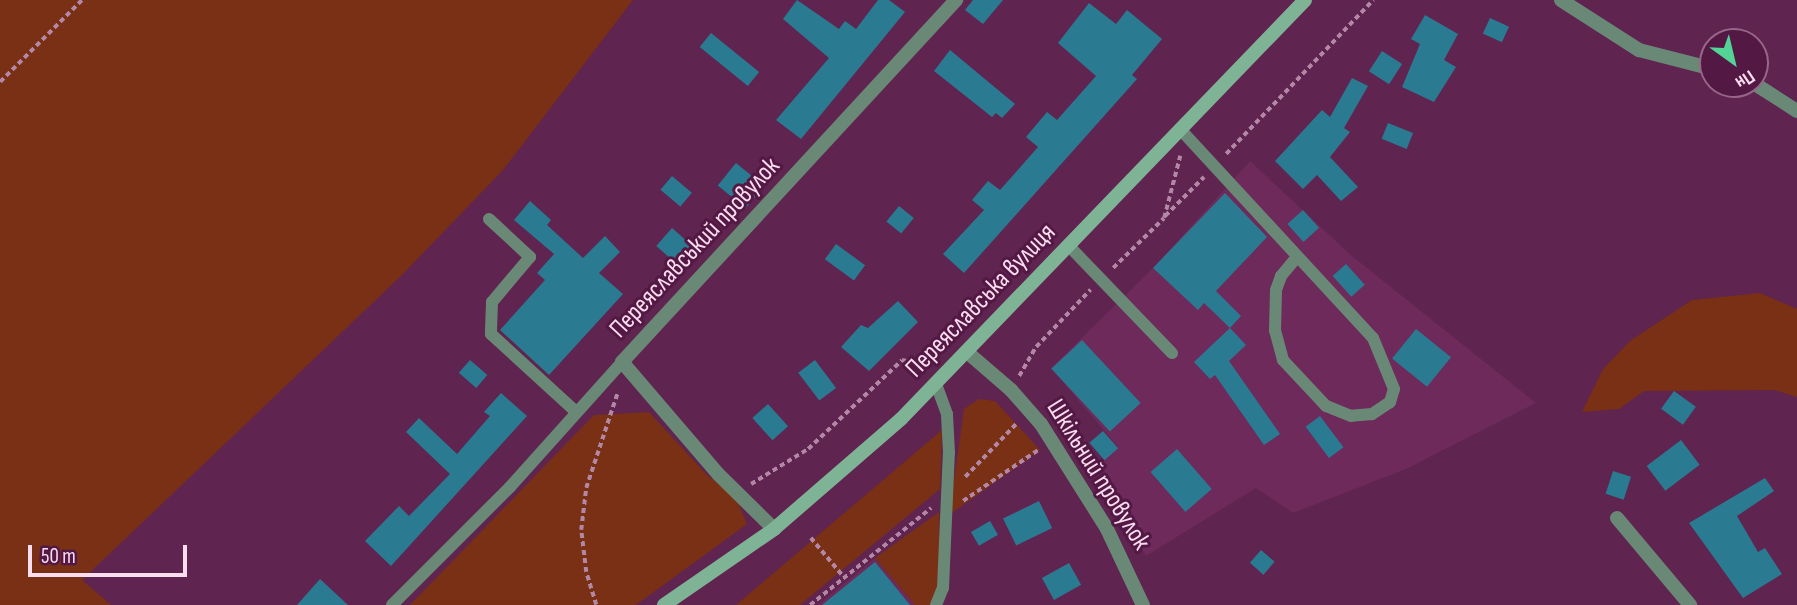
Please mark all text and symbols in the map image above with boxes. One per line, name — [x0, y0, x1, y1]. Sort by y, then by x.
north arrow — [1699, 28, 1769, 98]
text: Пн — [1731, 64, 1759, 94]
street label: Переяславський провулок — [603, 151, 787, 345]
street label: Переяславська вулиця — [900, 217, 1062, 385]
street label: Шкільний провулок — [1039, 394, 1157, 556]
scale bar — [32, 532, 191, 576]
text: 50 m — [41, 544, 76, 569]

